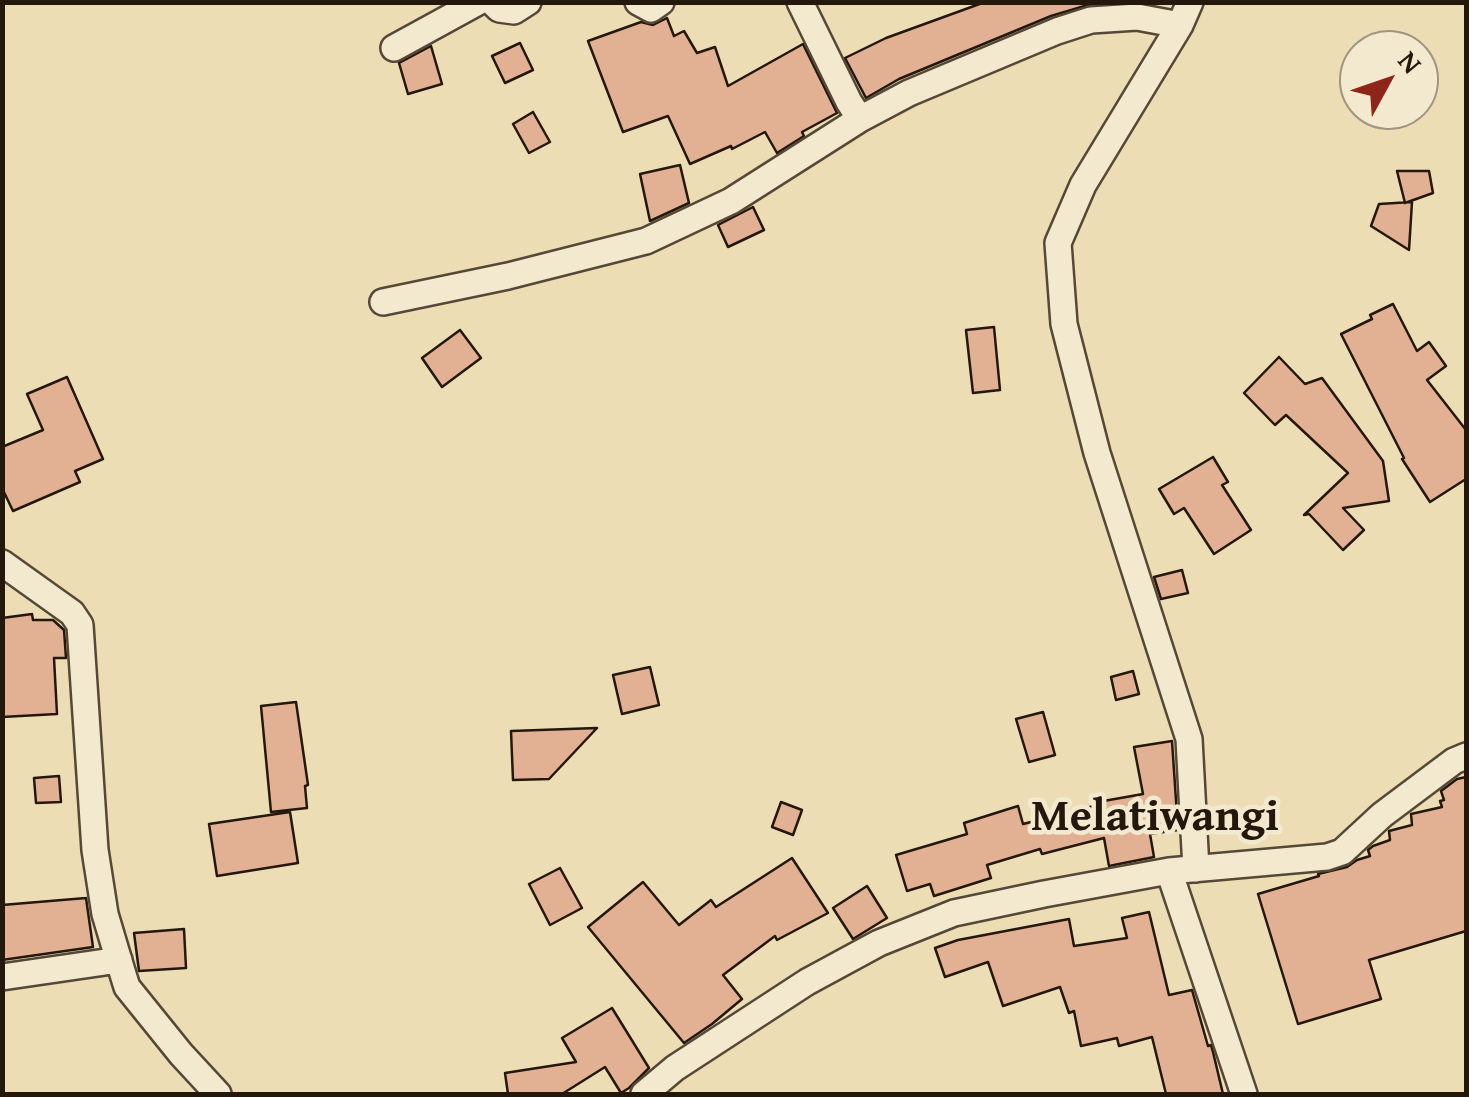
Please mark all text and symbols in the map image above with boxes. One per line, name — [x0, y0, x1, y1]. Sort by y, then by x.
north arrow — [1339, 30, 1439, 130]
text: N — [1389, 41, 1433, 82]
district label: Melatiwangi — [1031, 792, 1279, 846]

